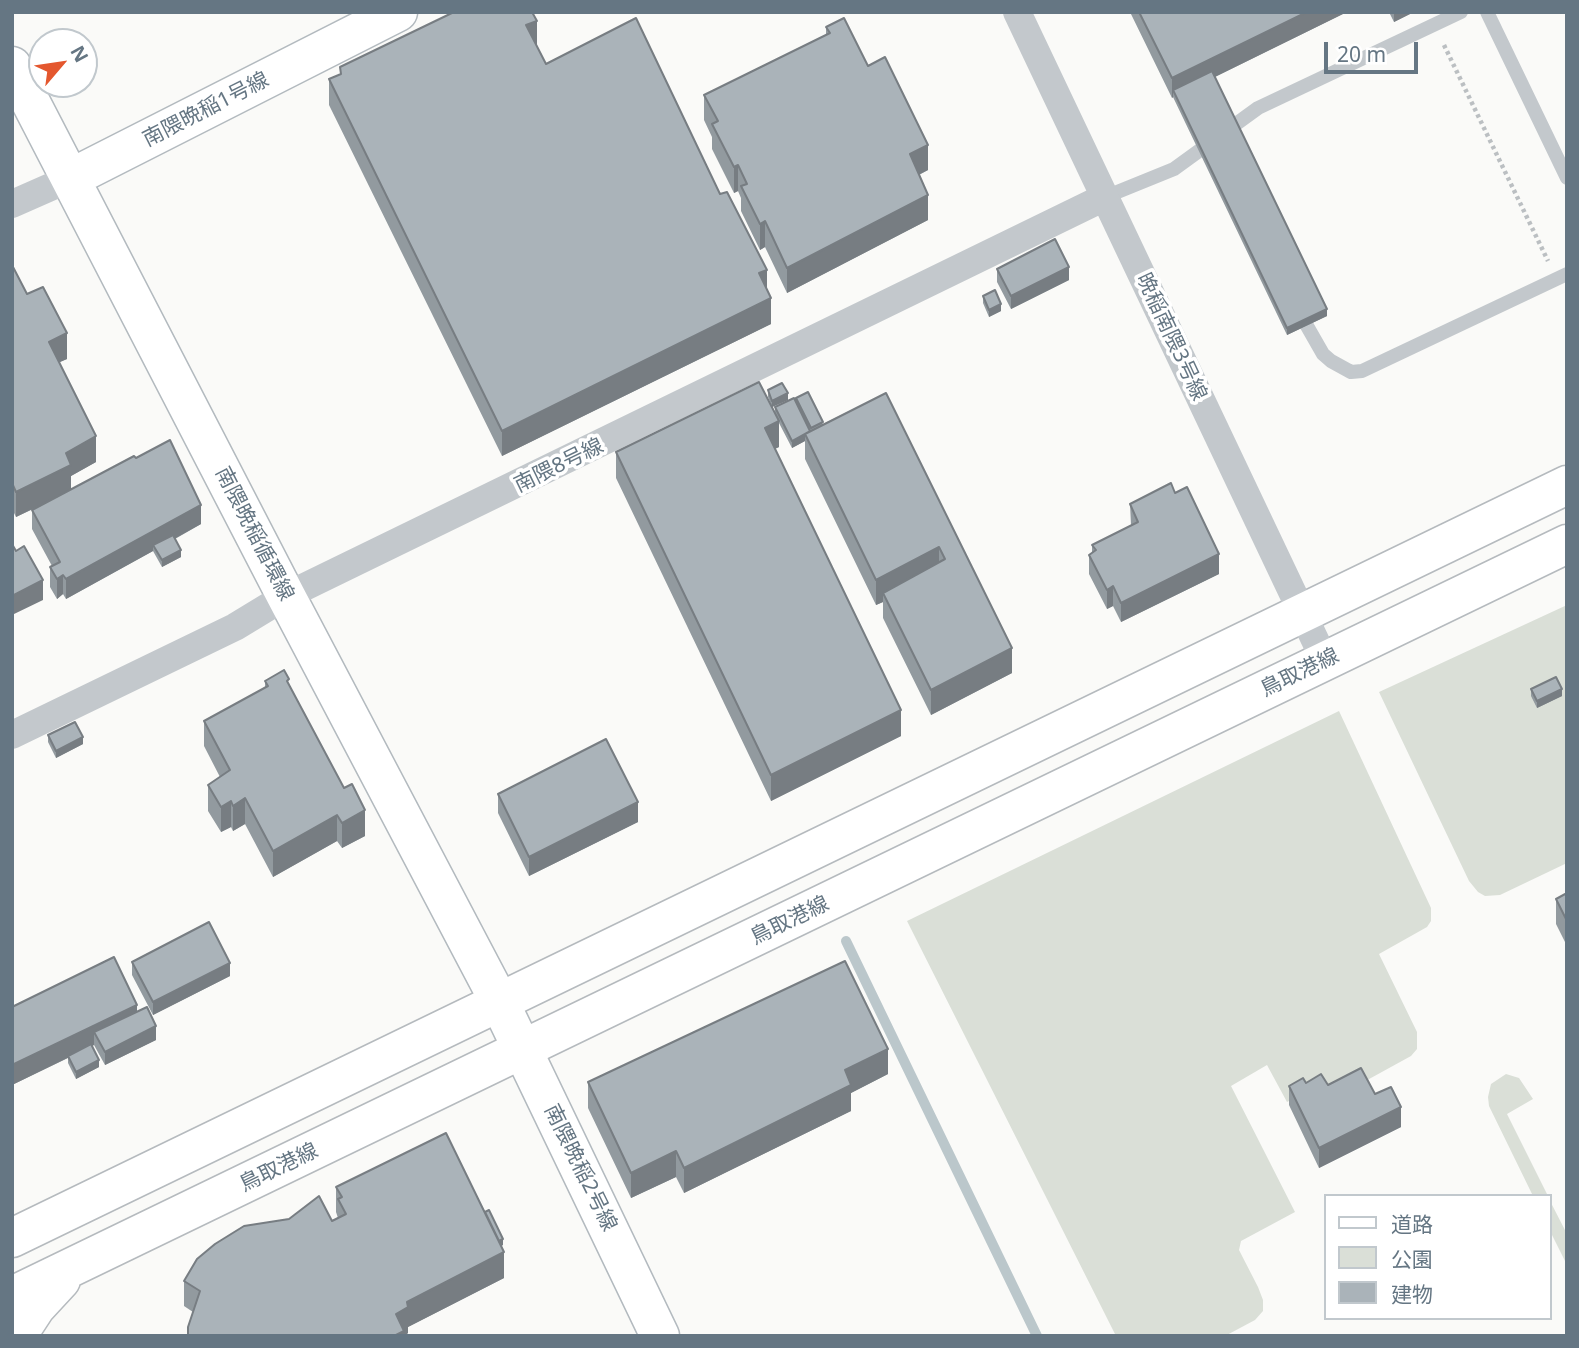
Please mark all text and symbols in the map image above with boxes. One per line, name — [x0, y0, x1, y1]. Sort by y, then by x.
north arrow — [28, 28, 98, 98]
scale bar — [1327, 28, 1422, 72]
text: 20 m — [1337, 40, 1386, 68]
text: N — [64, 41, 95, 67]
street label: 南隈晩稲1号線 — [139, 67, 273, 153]
street label: 晩稲南隈3号線 — [1130, 269, 1212, 405]
street label: 南隈8号線 — [510, 434, 608, 498]
street label: 南隈晩稲循環線 — [209, 463, 299, 605]
street label: 鳥取港線 — [1257, 643, 1343, 703]
street label: 鳥取港線 — [747, 891, 833, 951]
street label: 南隈晩稲2号線 — [538, 1100, 622, 1236]
street label: 鳥取港線 — [236, 1138, 322, 1198]
legend — [1324, 1194, 1551, 1320]
text: 道路 — [1391, 1210, 1433, 1238]
text: 公園 — [1391, 1245, 1433, 1273]
text: 建物 — [1391, 1280, 1433, 1308]

